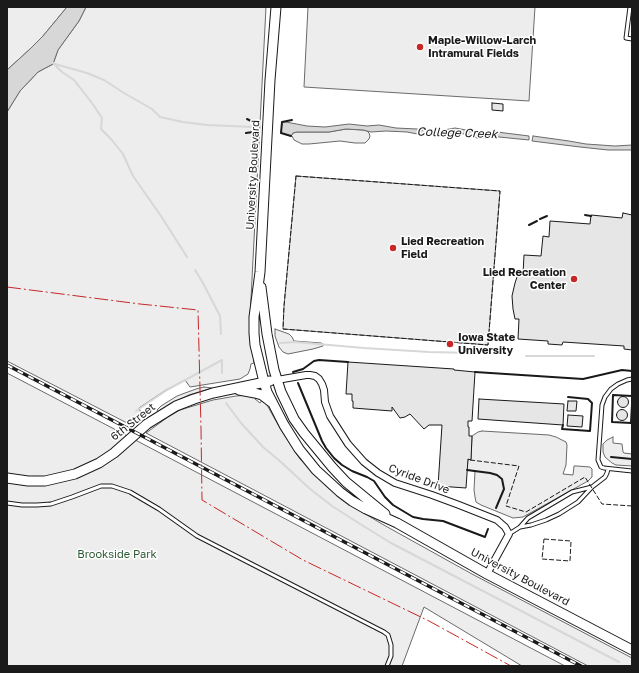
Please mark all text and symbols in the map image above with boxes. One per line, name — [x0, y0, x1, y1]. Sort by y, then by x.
place label: Maple-Willow-Larch Intramural Fields — [428, 34, 536, 60]
marker: Maple-Willow-Larch Intramural Fields — [415, 42, 425, 52]
street label: University Boulevard — [244, 120, 262, 230]
water label: College Creek — [416, 124, 498, 142]
place label: Lied Recreation Field — [401, 235, 484, 261]
marker: Lied Recreation Field — [388, 243, 398, 253]
place label: Lied Recreation Center — [483, 266, 566, 292]
marker: Lied Recreation Center — [569, 274, 579, 284]
place label: Iowa State University — [458, 331, 515, 357]
marker: Iowa State University — [445, 339, 455, 349]
street label: 6th Street — [108, 400, 158, 444]
street label: Cyride Drive — [387, 461, 451, 497]
street label: University Boulevard — [468, 545, 572, 609]
park label: Brookside Park — [77, 548, 157, 562]

